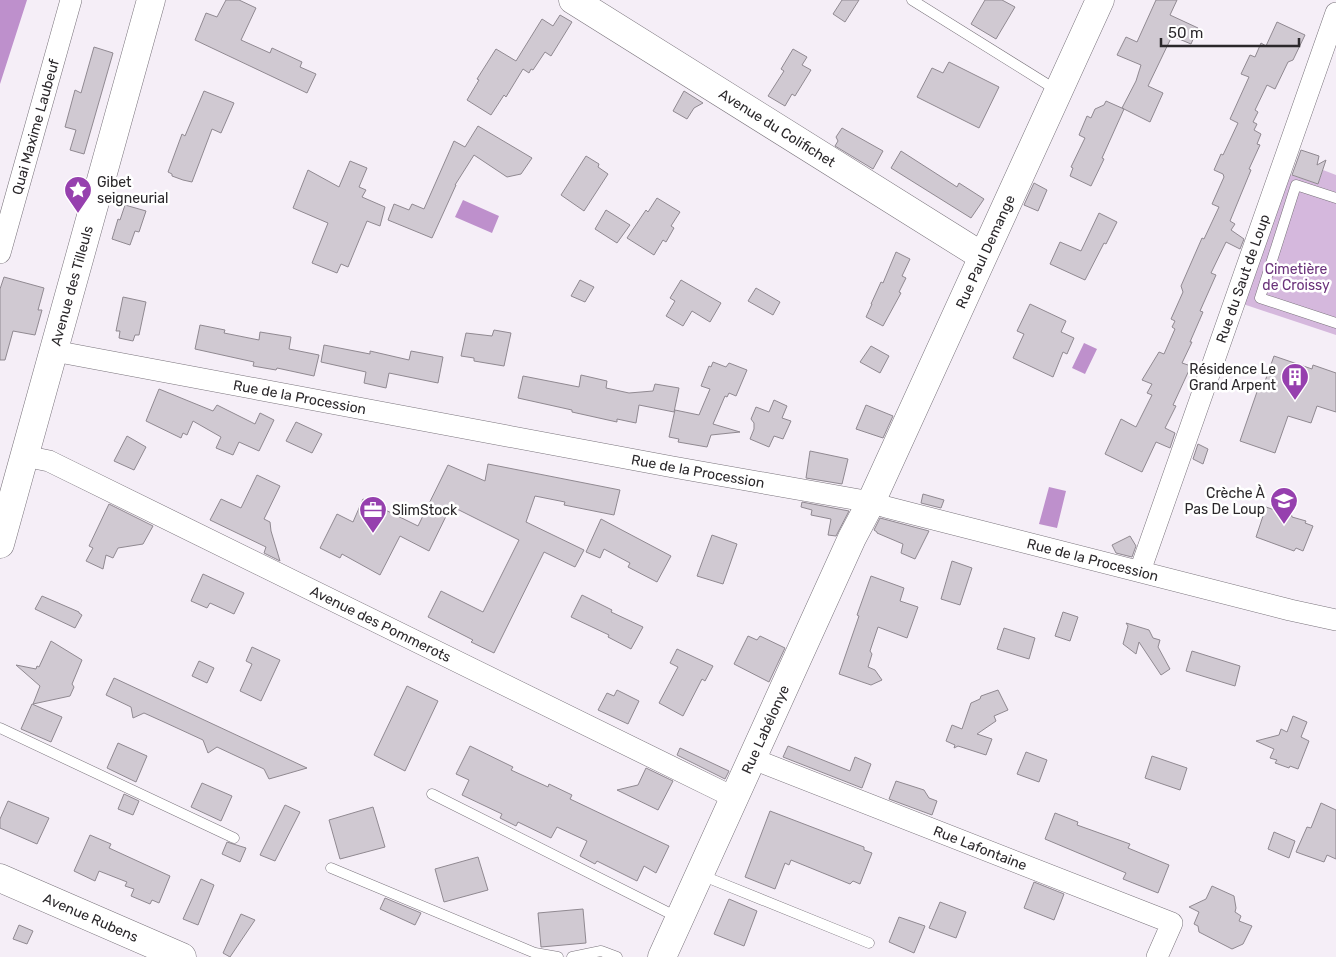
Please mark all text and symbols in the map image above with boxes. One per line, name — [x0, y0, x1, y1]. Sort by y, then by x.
scale bar — [1161, 15, 1298, 47]
text: 50 m — [1168, 24, 1203, 42]
street label: Quai Maxime Laubeuf — [9, 57, 63, 197]
street label: Avenue du Colifichet — [716, 86, 839, 171]
place label: Gibet seigneurial — [97, 174, 168, 207]
place icon: Gibet seigneurial — [63, 175, 93, 214]
street label: Rue Paul Demange — [952, 192, 1019, 311]
street label: Rue du Saut de Loup — [1213, 212, 1274, 345]
street label: Avenue des Tilleuls — [47, 224, 97, 348]
park label: Cimetière de Croissy — [1262, 261, 1330, 294]
place label: Résidence Le Grand Arpent — [1189, 361, 1277, 394]
building icon: Résidence Le Grand Arpent — [1280, 362, 1310, 401]
street label: Rue de la Procession — [232, 377, 368, 418]
street label: Rue de la Procession — [630, 451, 766, 492]
place label: Crèche À Pas De Loup — [1184, 484, 1266, 518]
school or university icon: Crèche À Pas De Loup — [1269, 486, 1299, 525]
office icon: SlimStock — [358, 495, 388, 534]
place label: SlimStock — [392, 502, 458, 519]
street label: Rue de la Procession — [1025, 535, 1160, 585]
street label: Avenue des Pommerots — [307, 583, 454, 666]
street label: Rue Labélonye — [738, 682, 793, 777]
street label: Rue Lafontaine — [931, 822, 1029, 874]
street label: Avenue Rubens — [40, 890, 141, 946]

